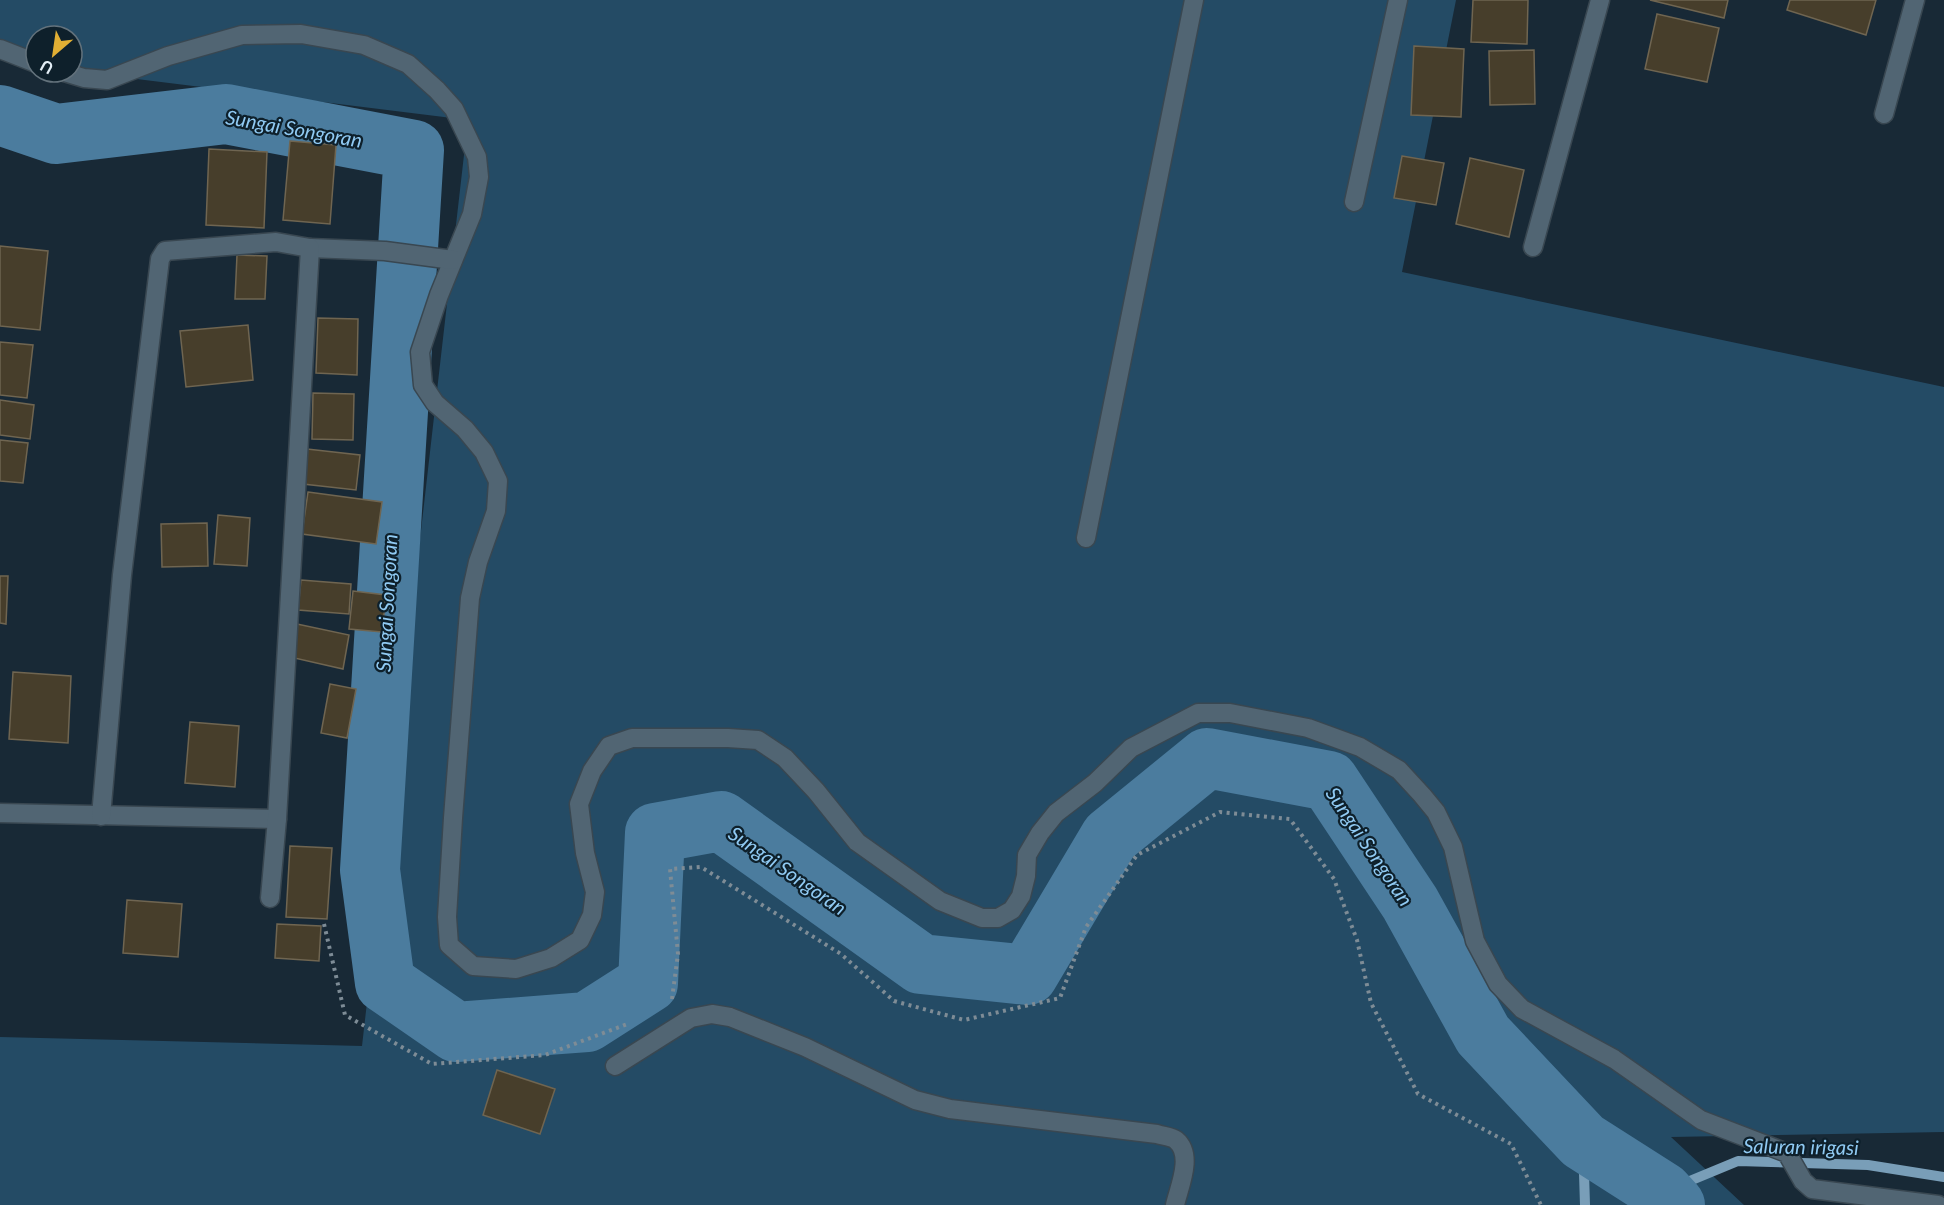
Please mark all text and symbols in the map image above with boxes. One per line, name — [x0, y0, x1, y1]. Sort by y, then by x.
north arrow — [24, 24, 84, 84]
text: U — [37, 56, 56, 79]
water label: Sungai Songoran — [224, 104, 364, 152]
water label: Sungai Songoran — [370, 533, 402, 673]
water label: Sungai Songoran — [1321, 782, 1419, 910]
water label: Sungai Songoran — [725, 821, 851, 919]
water label: Saluran irigasi — [1743, 1133, 1859, 1159]

